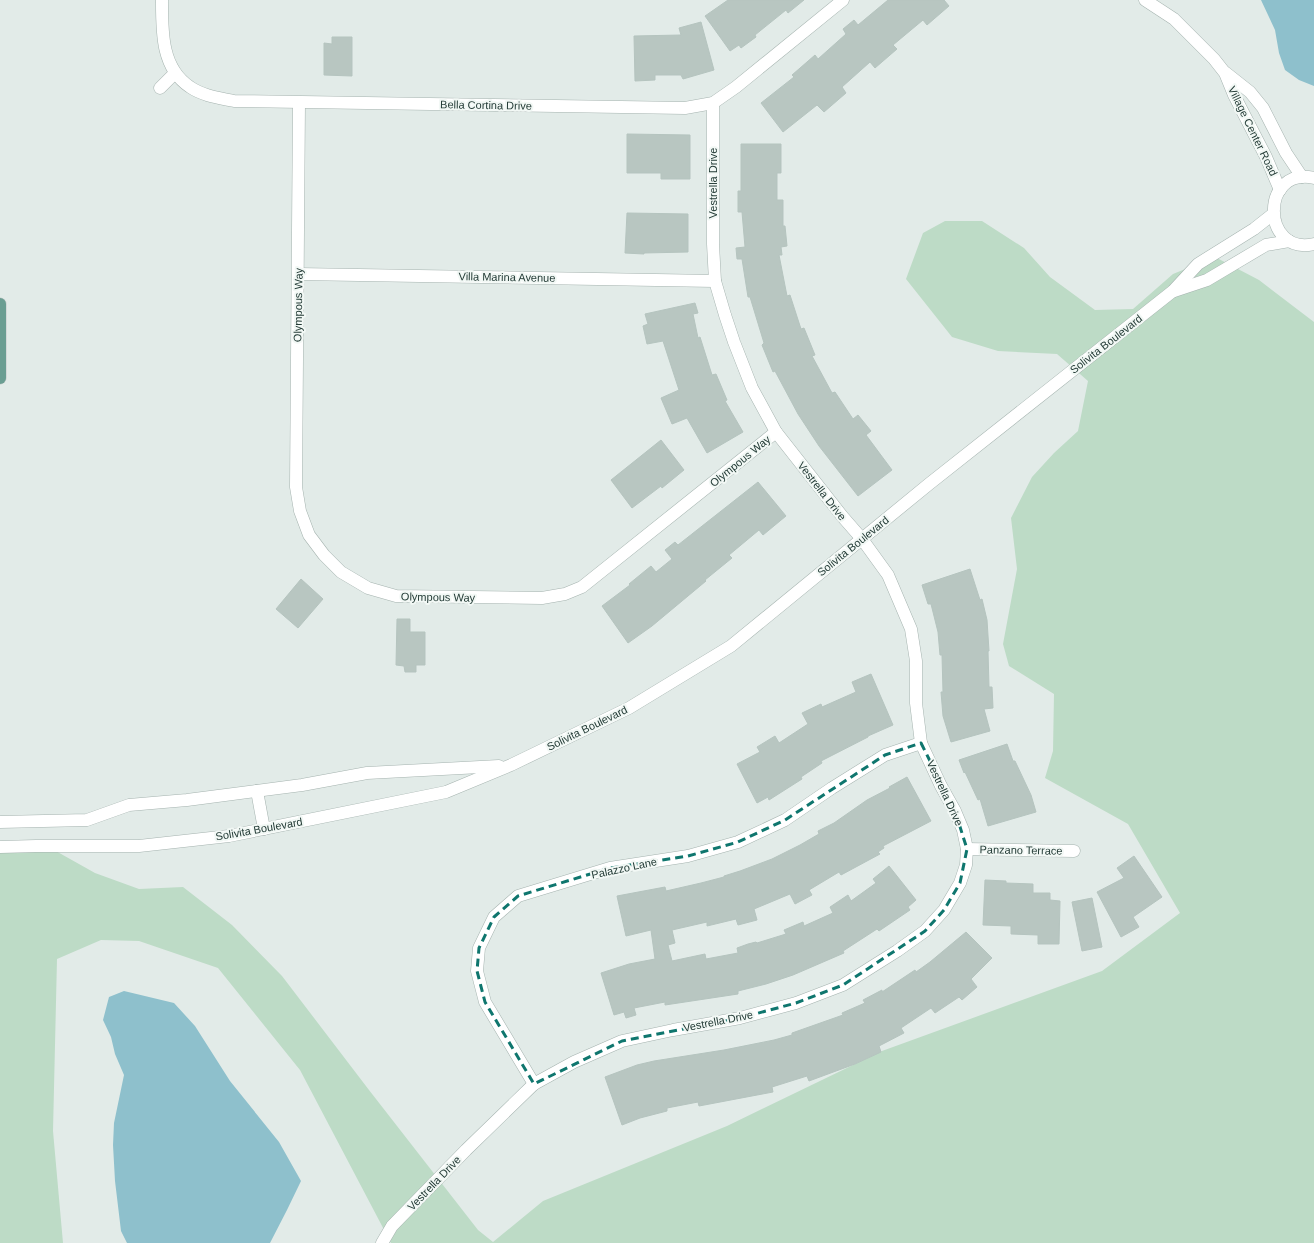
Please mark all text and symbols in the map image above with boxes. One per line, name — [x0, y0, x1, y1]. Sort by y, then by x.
street label: Village Center Road — [1226, 84, 1280, 178]
street label: Bella Cortina Drive — [440, 98, 532, 112]
street label: Vestrella Drive — [707, 148, 719, 218]
street label: Olympous Way — [291, 267, 305, 342]
street label: Villa Marina Avenue — [458, 270, 556, 284]
street label: Solivita Boulevard — [1068, 312, 1144, 376]
street label: Olympous Way — [707, 433, 773, 489]
street label: Vestrella Drive — [795, 459, 849, 523]
street label: Solivita Boulevard — [815, 514, 891, 578]
street label: Olympous Way — [401, 590, 476, 604]
street label: Solivita Boulevard — [545, 703, 629, 753]
street label: Vestrella Drive — [925, 758, 965, 828]
street label: Solivita Boulevard — [215, 815, 303, 843]
street label: Panzano Terrace — [979, 843, 1063, 857]
street label: Palazzo Lane — [590, 855, 658, 881]
street label: Vestrella Drive — [682, 1008, 754, 1034]
street label: Vestrella Drive — [405, 1153, 463, 1213]

